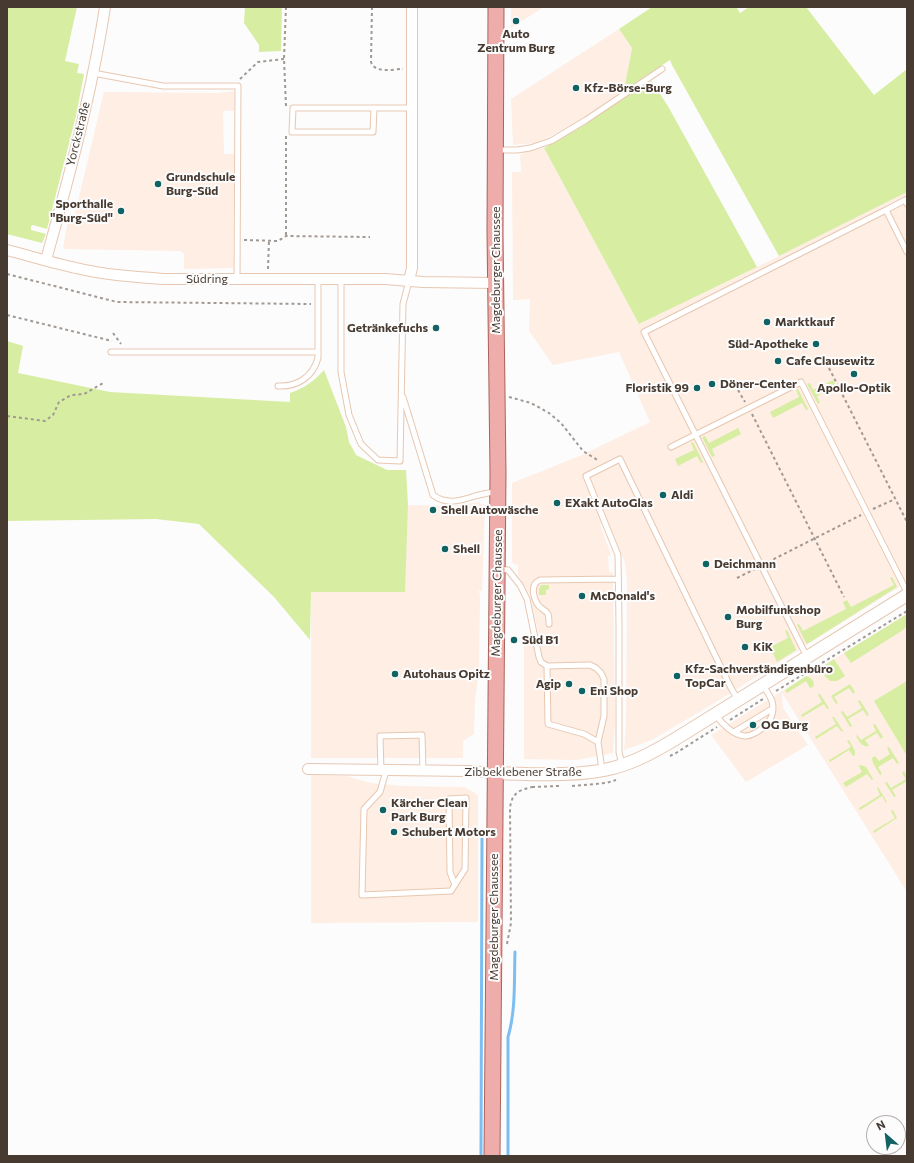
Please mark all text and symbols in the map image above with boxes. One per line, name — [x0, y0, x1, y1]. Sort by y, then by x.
marker: Auto Zentrum Burg — [511, 16, 521, 26]
place label: Auto Zentrum Burg — [477, 27, 555, 55]
place label: Kfz-Börse-Burg — [584, 81, 672, 95]
marker: Kfz-Börse-Burg — [571, 83, 581, 93]
street label: Yorckstraße — [63, 100, 93, 168]
place label: Grundschule Burg-Süd — [166, 170, 235, 198]
marker: Grundschule Burg-Süd — [153, 179, 163, 189]
place label: Sporthalle "Burg-Süd" — [50, 197, 113, 225]
marker: Sporthalle "Burg-Süd" — [116, 206, 126, 216]
street label: Magdeburger Chaussee — [489, 206, 503, 334]
street label: Südring — [186, 272, 228, 286]
place label: Marktkauf — [775, 315, 835, 329]
marker: Marktkauf — [762, 317, 772, 327]
place label: Getränkefuchs — [347, 321, 428, 335]
marker: Getränkefuchs — [431, 323, 441, 333]
place label: Süd-Apotheke — [728, 337, 808, 351]
marker: Süd-Apotheke — [811, 339, 821, 349]
place label: Cafe Clausewitz — [786, 354, 875, 368]
marker: Cafe Clausewitz — [773, 356, 783, 366]
marker: Apollo-Optik — [849, 369, 859, 379]
place label: Döner-Center — [720, 377, 797, 391]
marker: Döner-Center — [707, 379, 717, 389]
place label: Floristik 99 — [625, 381, 689, 395]
place label: Apollo-Optik — [817, 381, 891, 395]
marker: Floristik 99 — [692, 383, 702, 393]
place label: Aldi — [671, 488, 693, 502]
marker: Aldi — [658, 490, 668, 500]
place label: EXakt AutoGlas — [565, 496, 653, 510]
marker: EXakt AutoGlas — [552, 498, 562, 508]
place label: Shell Autowäsche — [441, 503, 538, 517]
marker: Shell Autowäsche — [428, 505, 438, 515]
street label: Magdeburger Chaussee — [489, 529, 505, 657]
place label: Shell — [453, 542, 480, 556]
marker: Shell — [440, 544, 450, 554]
place label: Deichmann — [714, 557, 776, 571]
marker: Deichmann — [701, 559, 711, 569]
place label: McDonald's — [590, 589, 655, 603]
marker: McDonald's — [577, 591, 587, 601]
place label: Mobilfunkshop Burg — [736, 603, 821, 631]
marker: Mobilfunkshop Burg — [723, 612, 733, 622]
place label: Süd B1 — [522, 633, 559, 647]
marker: Süd B1 — [509, 635, 519, 645]
place label: KiK — [753, 640, 773, 654]
marker: KiK — [740, 642, 750, 652]
place label: Kfz-Sachverständigenbüro TopCar — [685, 662, 833, 690]
place label: Autohaus Opitz — [403, 667, 490, 681]
marker: Autohaus Opitz — [390, 669, 400, 679]
marker: Kfz-Sachverständigenbüro TopCar — [672, 671, 682, 681]
place label: Agip — [536, 677, 561, 691]
marker: Agip — [564, 679, 574, 689]
place label: Eni Shop — [590, 684, 638, 698]
marker: Eni Shop — [577, 686, 587, 696]
place label: OG Burg — [761, 718, 808, 732]
marker: OG Burg — [748, 720, 758, 730]
street label: Zibbeklebener Straße — [464, 765, 582, 779]
place label: Kärcher Clean Park Burg — [391, 796, 468, 824]
marker: Kärcher Clean Park Burg — [378, 805, 388, 815]
place label: Schubert Motors — [402, 825, 496, 839]
marker: Schubert Motors — [389, 827, 399, 837]
street label: Magdeburger Chaussee — [487, 853, 501, 981]
north arrow — [866, 1115, 906, 1155]
text: N — [874, 1117, 887, 1133]

